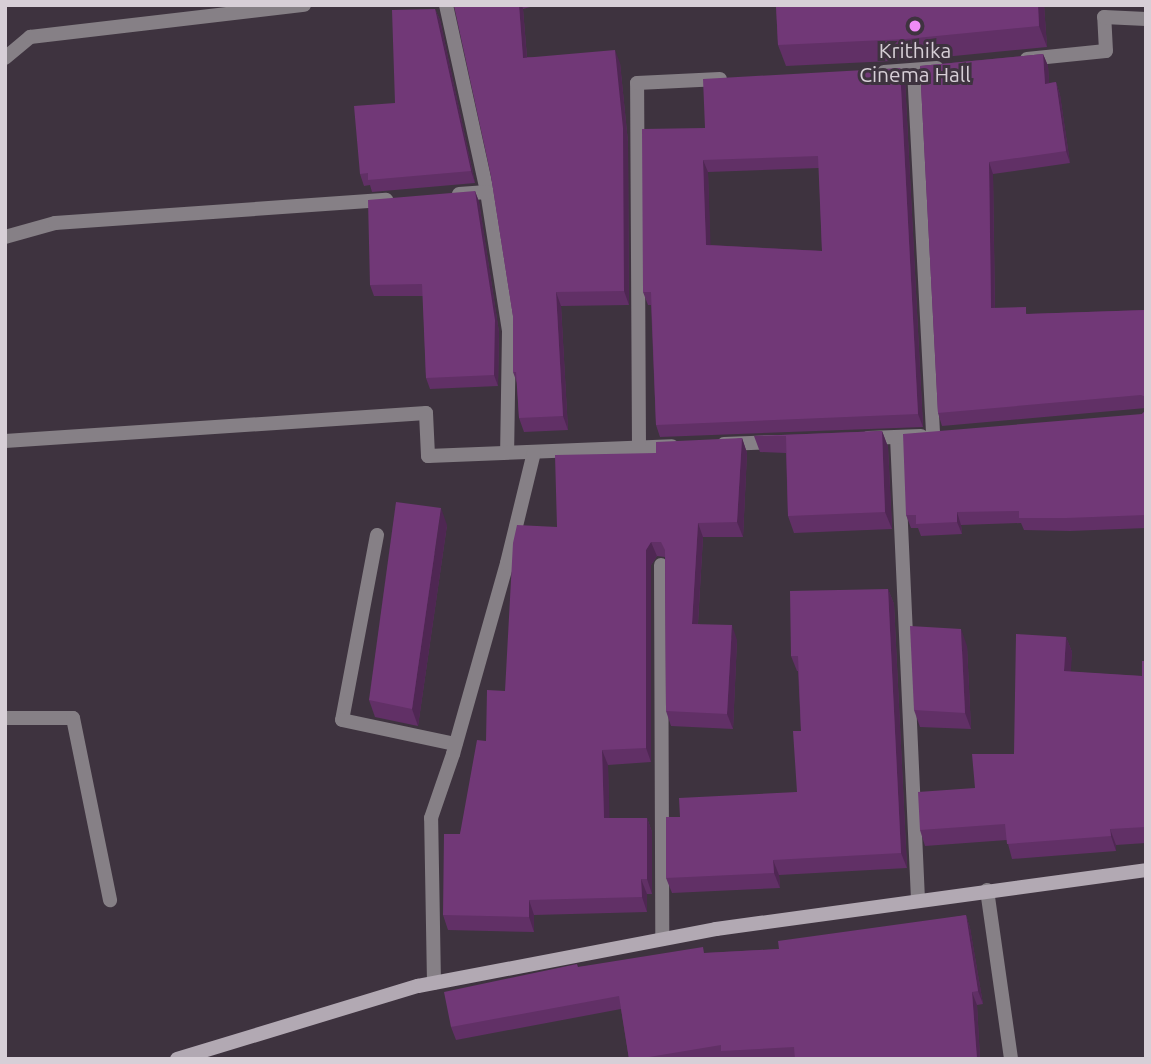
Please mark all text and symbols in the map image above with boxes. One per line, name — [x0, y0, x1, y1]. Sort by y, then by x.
marker: Krithika Cinema Hall — [907, 18, 923, 34]
place label: Krithika Cinema Hall — [859, 37, 971, 87]

